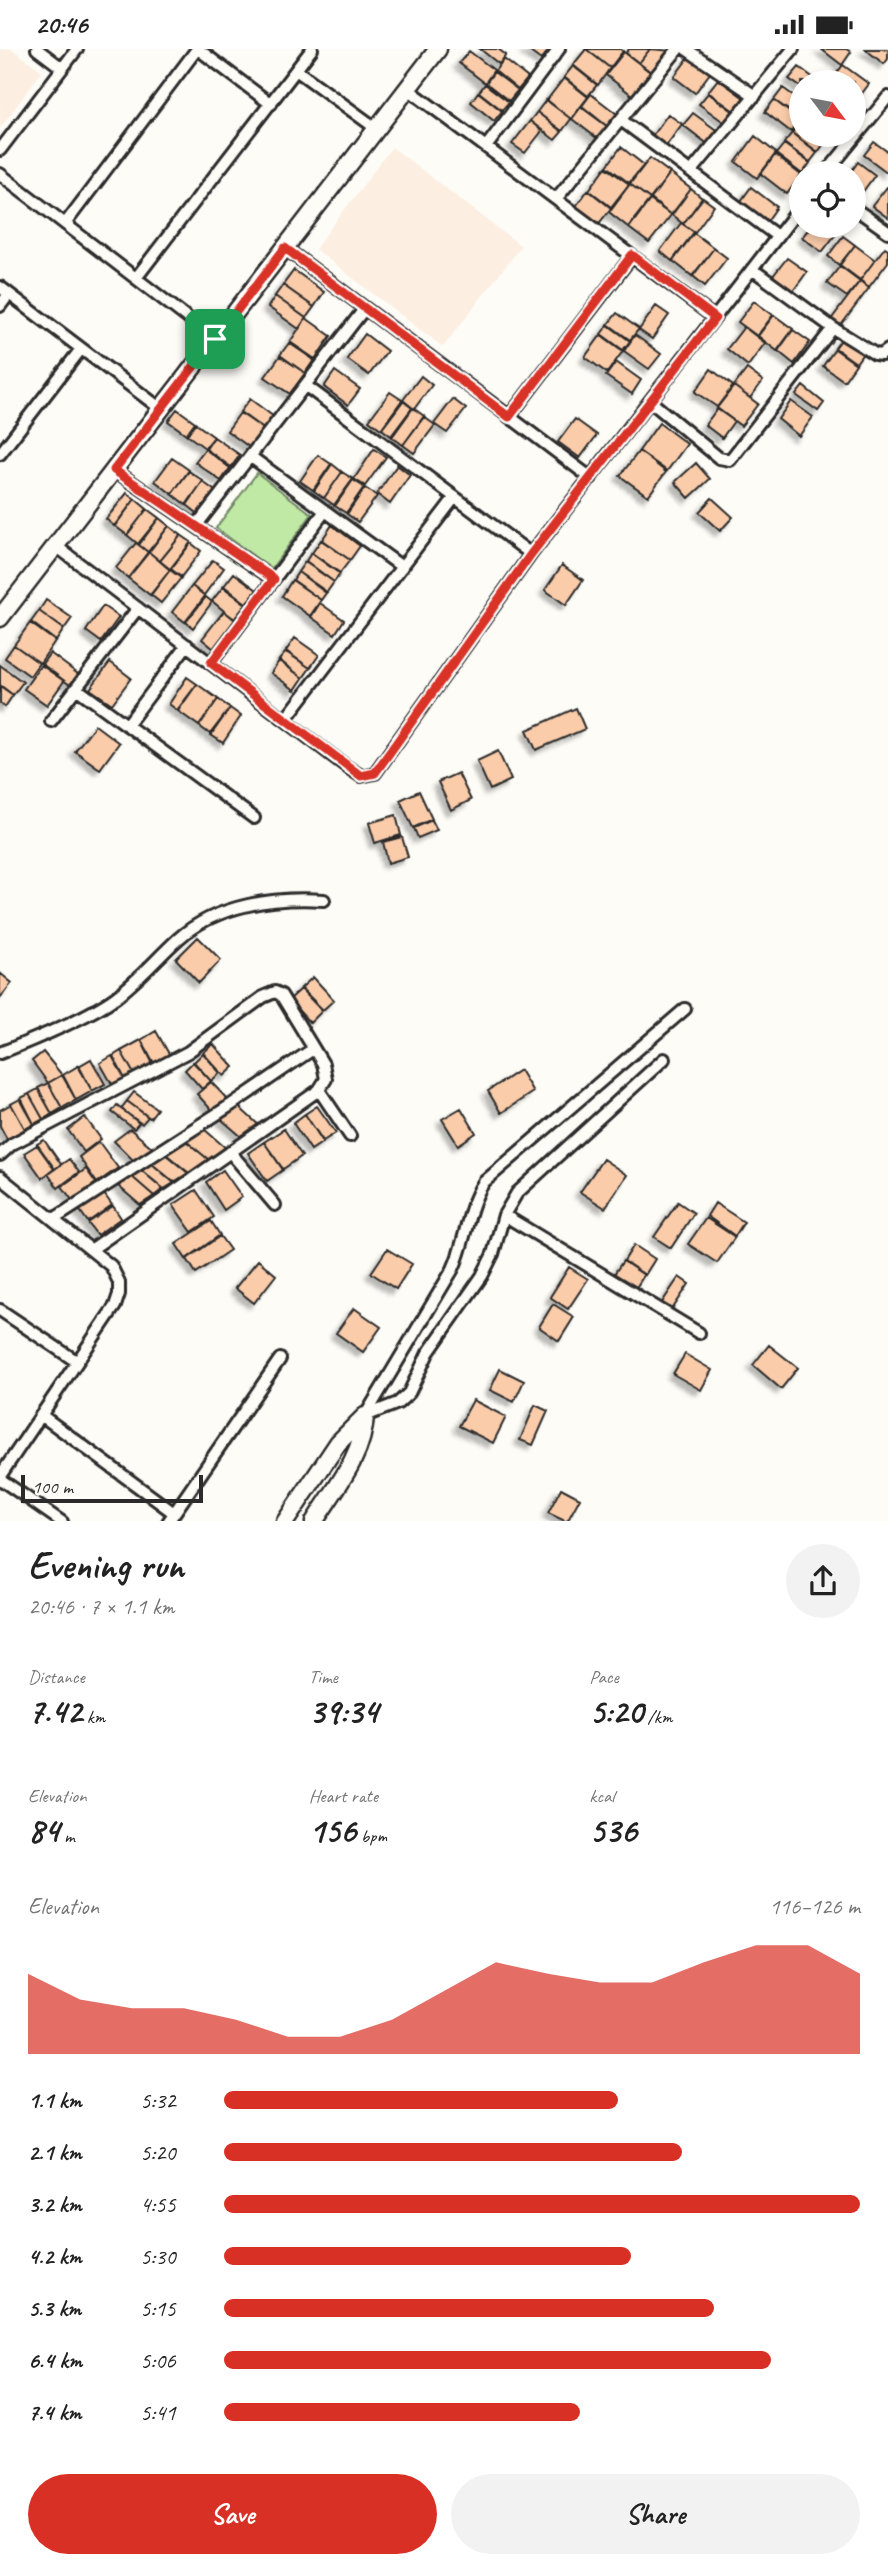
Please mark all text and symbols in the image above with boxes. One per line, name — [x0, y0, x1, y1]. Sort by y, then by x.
text: 20:46 — [35, 8, 88, 41]
north arrow — [789, 70, 866, 147]
map controls — [789, 70, 866, 238]
button: locate — [789, 161, 866, 238]
pin — [185, 309, 245, 369]
icon: arrive — [196, 320, 234, 358]
scale bar — [21, 1472, 203, 1504]
text: 100 m — [32, 1475, 73, 1499]
text: Evening run — [28, 1542, 184, 1589]
button: share — [786, 1544, 860, 1618]
text: 20:46 · 7 × 1.1 km — [28, 1592, 174, 1621]
text: Distance — [28, 1665, 85, 1689]
text: Time — [309, 1665, 338, 1689]
text: Pace — [589, 1665, 619, 1689]
text: 7.42 — [28, 1689, 82, 1734]
text: 39:34 — [309, 1689, 378, 1734]
text: 5:20 — [589, 1689, 643, 1734]
text: km — [82, 1705, 105, 1729]
text: /km — [643, 1705, 672, 1729]
text: Elevation — [28, 1784, 86, 1808]
text: Heart rate — [309, 1784, 378, 1808]
text: kcal — [589, 1784, 614, 1808]
text: 84 — [28, 1808, 60, 1853]
text: 156 — [309, 1808, 356, 1853]
text: 536 — [589, 1808, 637, 1853]
text: m — [60, 1824, 75, 1848]
text: bpm — [356, 1824, 387, 1848]
text: Elevation — [28, 1892, 99, 1921]
text: 116–126 m — [769, 1892, 860, 1921]
text: 1.1 km — [28, 2086, 82, 2115]
text: 5:32 — [140, 2086, 176, 2115]
text: 2.1 km — [28, 2138, 82, 2167]
text: 5:20 — [140, 2138, 176, 2167]
text: 3.2 km — [28, 2190, 82, 2219]
text: 4:55 — [140, 2190, 176, 2219]
text: 4.2 km — [28, 2242, 82, 2271]
text: 5:30 — [140, 2242, 176, 2271]
text: 5.3 km — [28, 2294, 81, 2323]
text: 5:15 — [140, 2294, 176, 2323]
text: 6.4 km — [28, 2346, 82, 2375]
text: 5:06 — [140, 2346, 176, 2375]
text: 7.4 km — [28, 2398, 81, 2427]
text: 5:41 — [140, 2398, 176, 2427]
button: Save — [28, 2474, 437, 2554]
button: Share — [451, 2474, 860, 2554]

